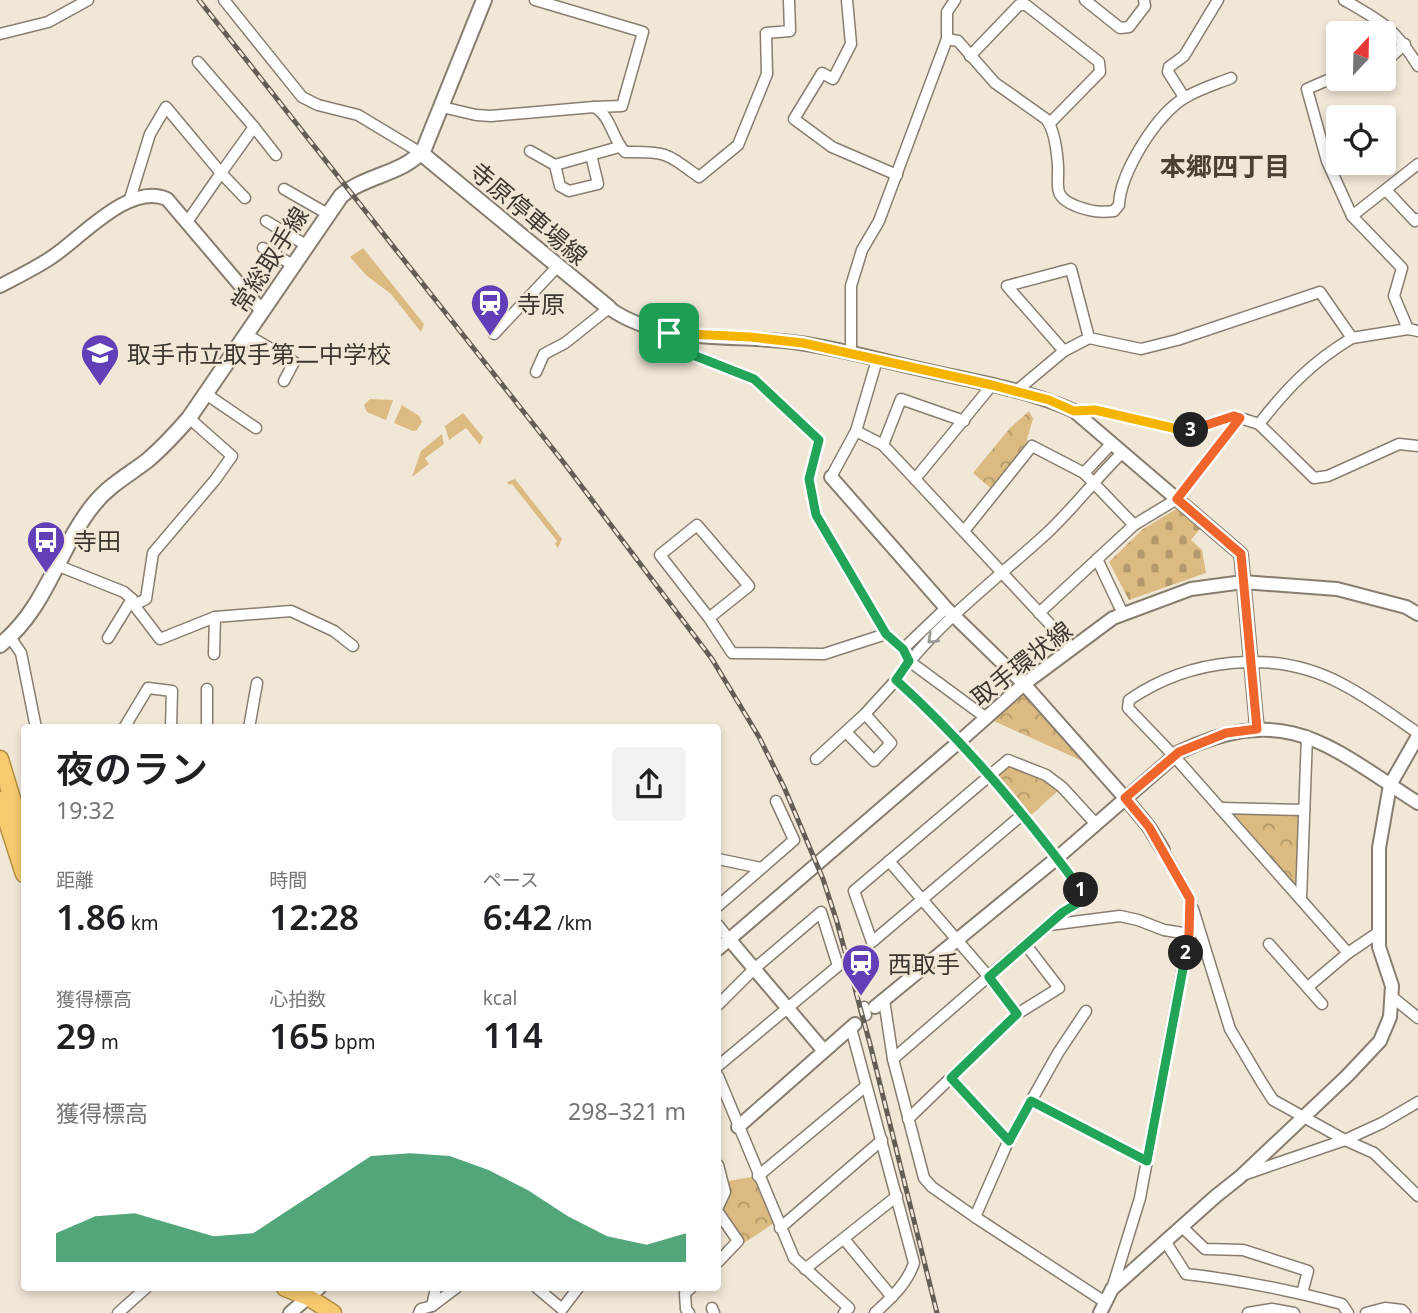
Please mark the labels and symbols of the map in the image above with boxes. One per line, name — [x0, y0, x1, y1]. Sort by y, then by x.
north arrow — [1326, 21, 1396, 91]
district label: 本郷四丁目 — [1160, 148, 1290, 184]
street label: 寺原停車場線 — [463, 154, 595, 272]
street label: 常総取手線 — [222, 200, 316, 318]
station icon: 寺原 — [469, 282, 511, 337]
place label: 寺原 — [517, 287, 565, 320]
pin — [639, 303, 699, 363]
school or university icon: 取手市立取手第二中学校 — [79, 332, 121, 387]
place label: 取手市立取手第二中学校 — [127, 337, 391, 370]
pin: 3 — [1174, 412, 1208, 448]
bus stop icon: 寺田 — [25, 519, 67, 574]
place label: 寺田 — [73, 524, 121, 557]
street label: 取手環状線 — [964, 613, 1078, 713]
one-way arrow — [927, 630, 940, 643]
pin: 1 — [1064, 872, 1098, 908]
pin: 2 — [1168, 936, 1204, 970]
station icon: 西取手 — [840, 942, 882, 997]
place label: 西取手 — [888, 947, 960, 980]

